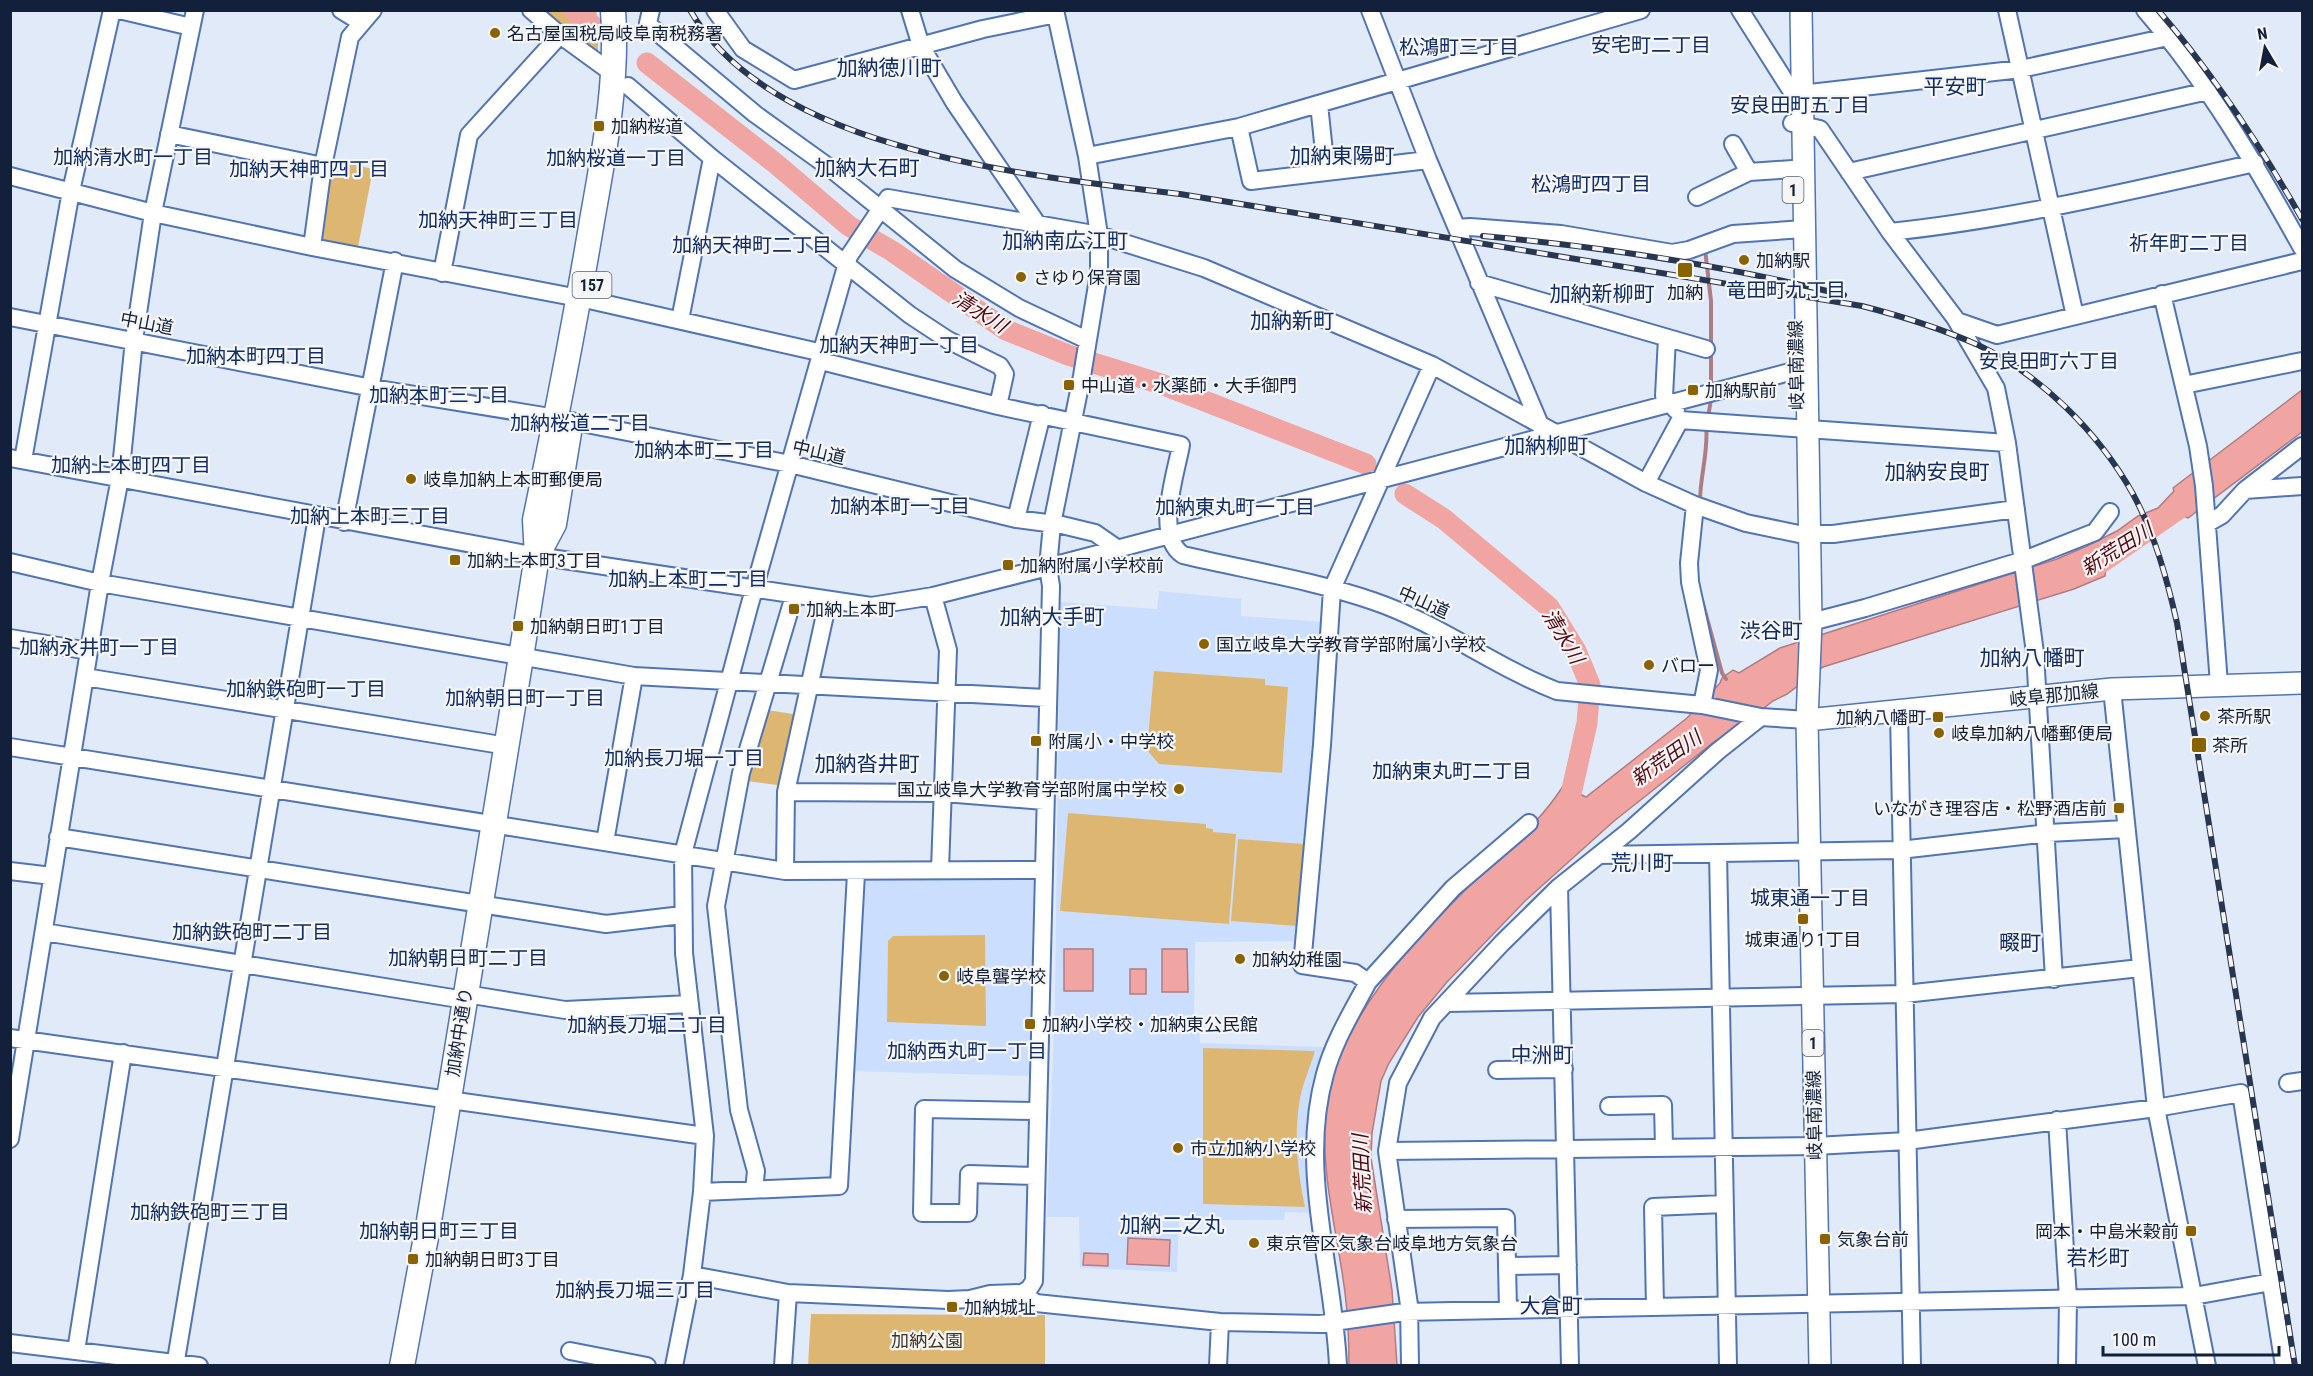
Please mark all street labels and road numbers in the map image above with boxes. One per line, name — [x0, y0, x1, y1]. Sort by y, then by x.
road number: 1 — [1782, 177, 1804, 203]
road number: 157 — [572, 272, 612, 298]
street label: 中山道 — [118, 308, 176, 338]
street label: 岐阜南濃線 — [1785, 320, 1807, 410]
street label: 中山道 — [790, 436, 848, 468]
street label: 中山道 — [1395, 581, 1453, 623]
street label: 岐阜那加線 — [2008, 680, 2100, 710]
street label: 加納中通り — [442, 986, 476, 1078]
road number: 1 — [1802, 1030, 1824, 1056]
street label: 岐阜南濃線 — [1803, 1070, 1825, 1160]

